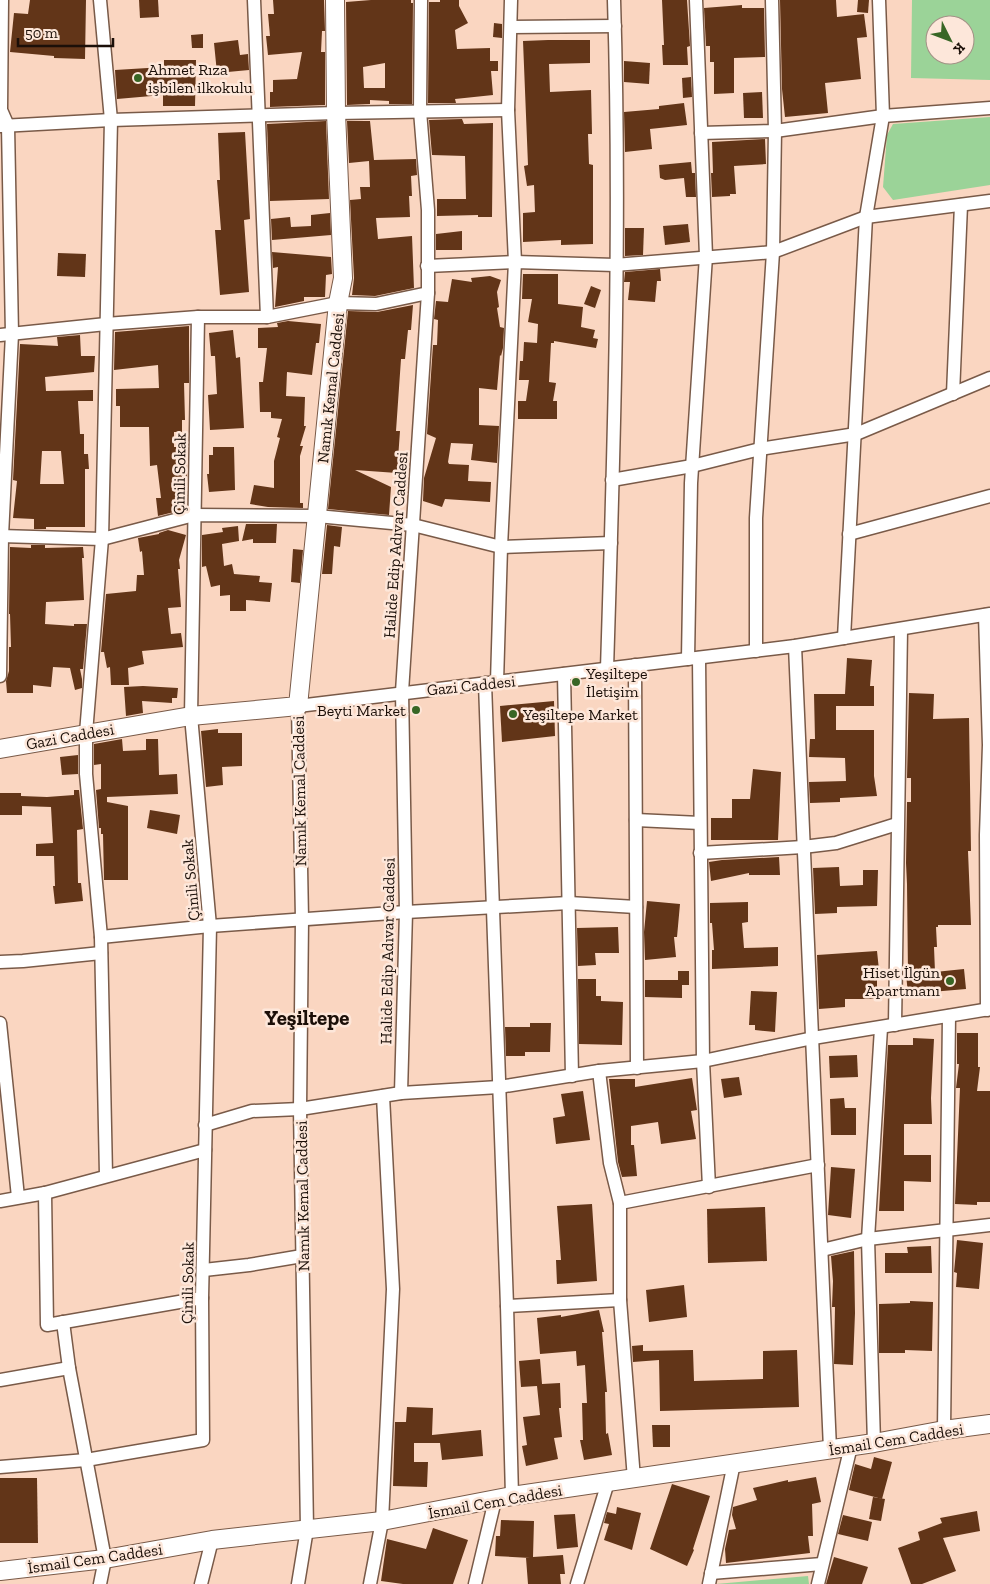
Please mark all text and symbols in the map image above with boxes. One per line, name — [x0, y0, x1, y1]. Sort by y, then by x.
scale bar — [18, 15, 112, 47]
north arrow — [925, 15, 975, 65]
text: 50 m — [25, 24, 58, 42]
text: K — [949, 39, 969, 58]
place label: Ahmet Rıza işbilen ilkokulu — [148, 60, 253, 97]
marker: Ahmet Rıza işbilen ilkokulu — [132, 72, 144, 84]
street label: Namık Kemal Caddesi — [313, 311, 348, 464]
street label: Çinili Sokak — [169, 432, 190, 515]
street label: Halide Edip Adıvar Caddesi — [380, 451, 412, 639]
place label: Yeşiltepe İletişim — [585, 664, 648, 701]
street label: Gazi Caddesi — [426, 671, 517, 700]
marker: Yeşiltepe İletişim — [570, 676, 582, 688]
place label: Beyti Market — [317, 701, 406, 720]
marker: Beyti Market — [410, 704, 422, 716]
place label: Yeşiltepe Market — [522, 705, 638, 724]
marker: Yeşiltepe Market — [507, 708, 519, 720]
street label: Namık Kemal Caddesi — [289, 715, 310, 867]
street label: Gazi Caddesi — [25, 719, 116, 754]
street label: Çinili Sokak — [177, 838, 204, 922]
street label: Halide Edip Adıvar Caddesi — [376, 857, 399, 1045]
place label: Hiset İlgün Apartmanı — [863, 963, 941, 1000]
marker: Hiset İlgün Apartmanı — [944, 975, 956, 987]
district label: Yeşiltepe — [265, 1005, 349, 1030]
street label: Namık Kemal Caddesi — [292, 1120, 313, 1272]
street label: Çinili Sokak — [177, 1241, 198, 1324]
street label: İsmail Cem Caddesi — [827, 1419, 965, 1460]
street label: İsmail Cem Caddesi — [427, 1480, 564, 1523]
street label: İsmail Cem Caddesi — [26, 1540, 164, 1577]

